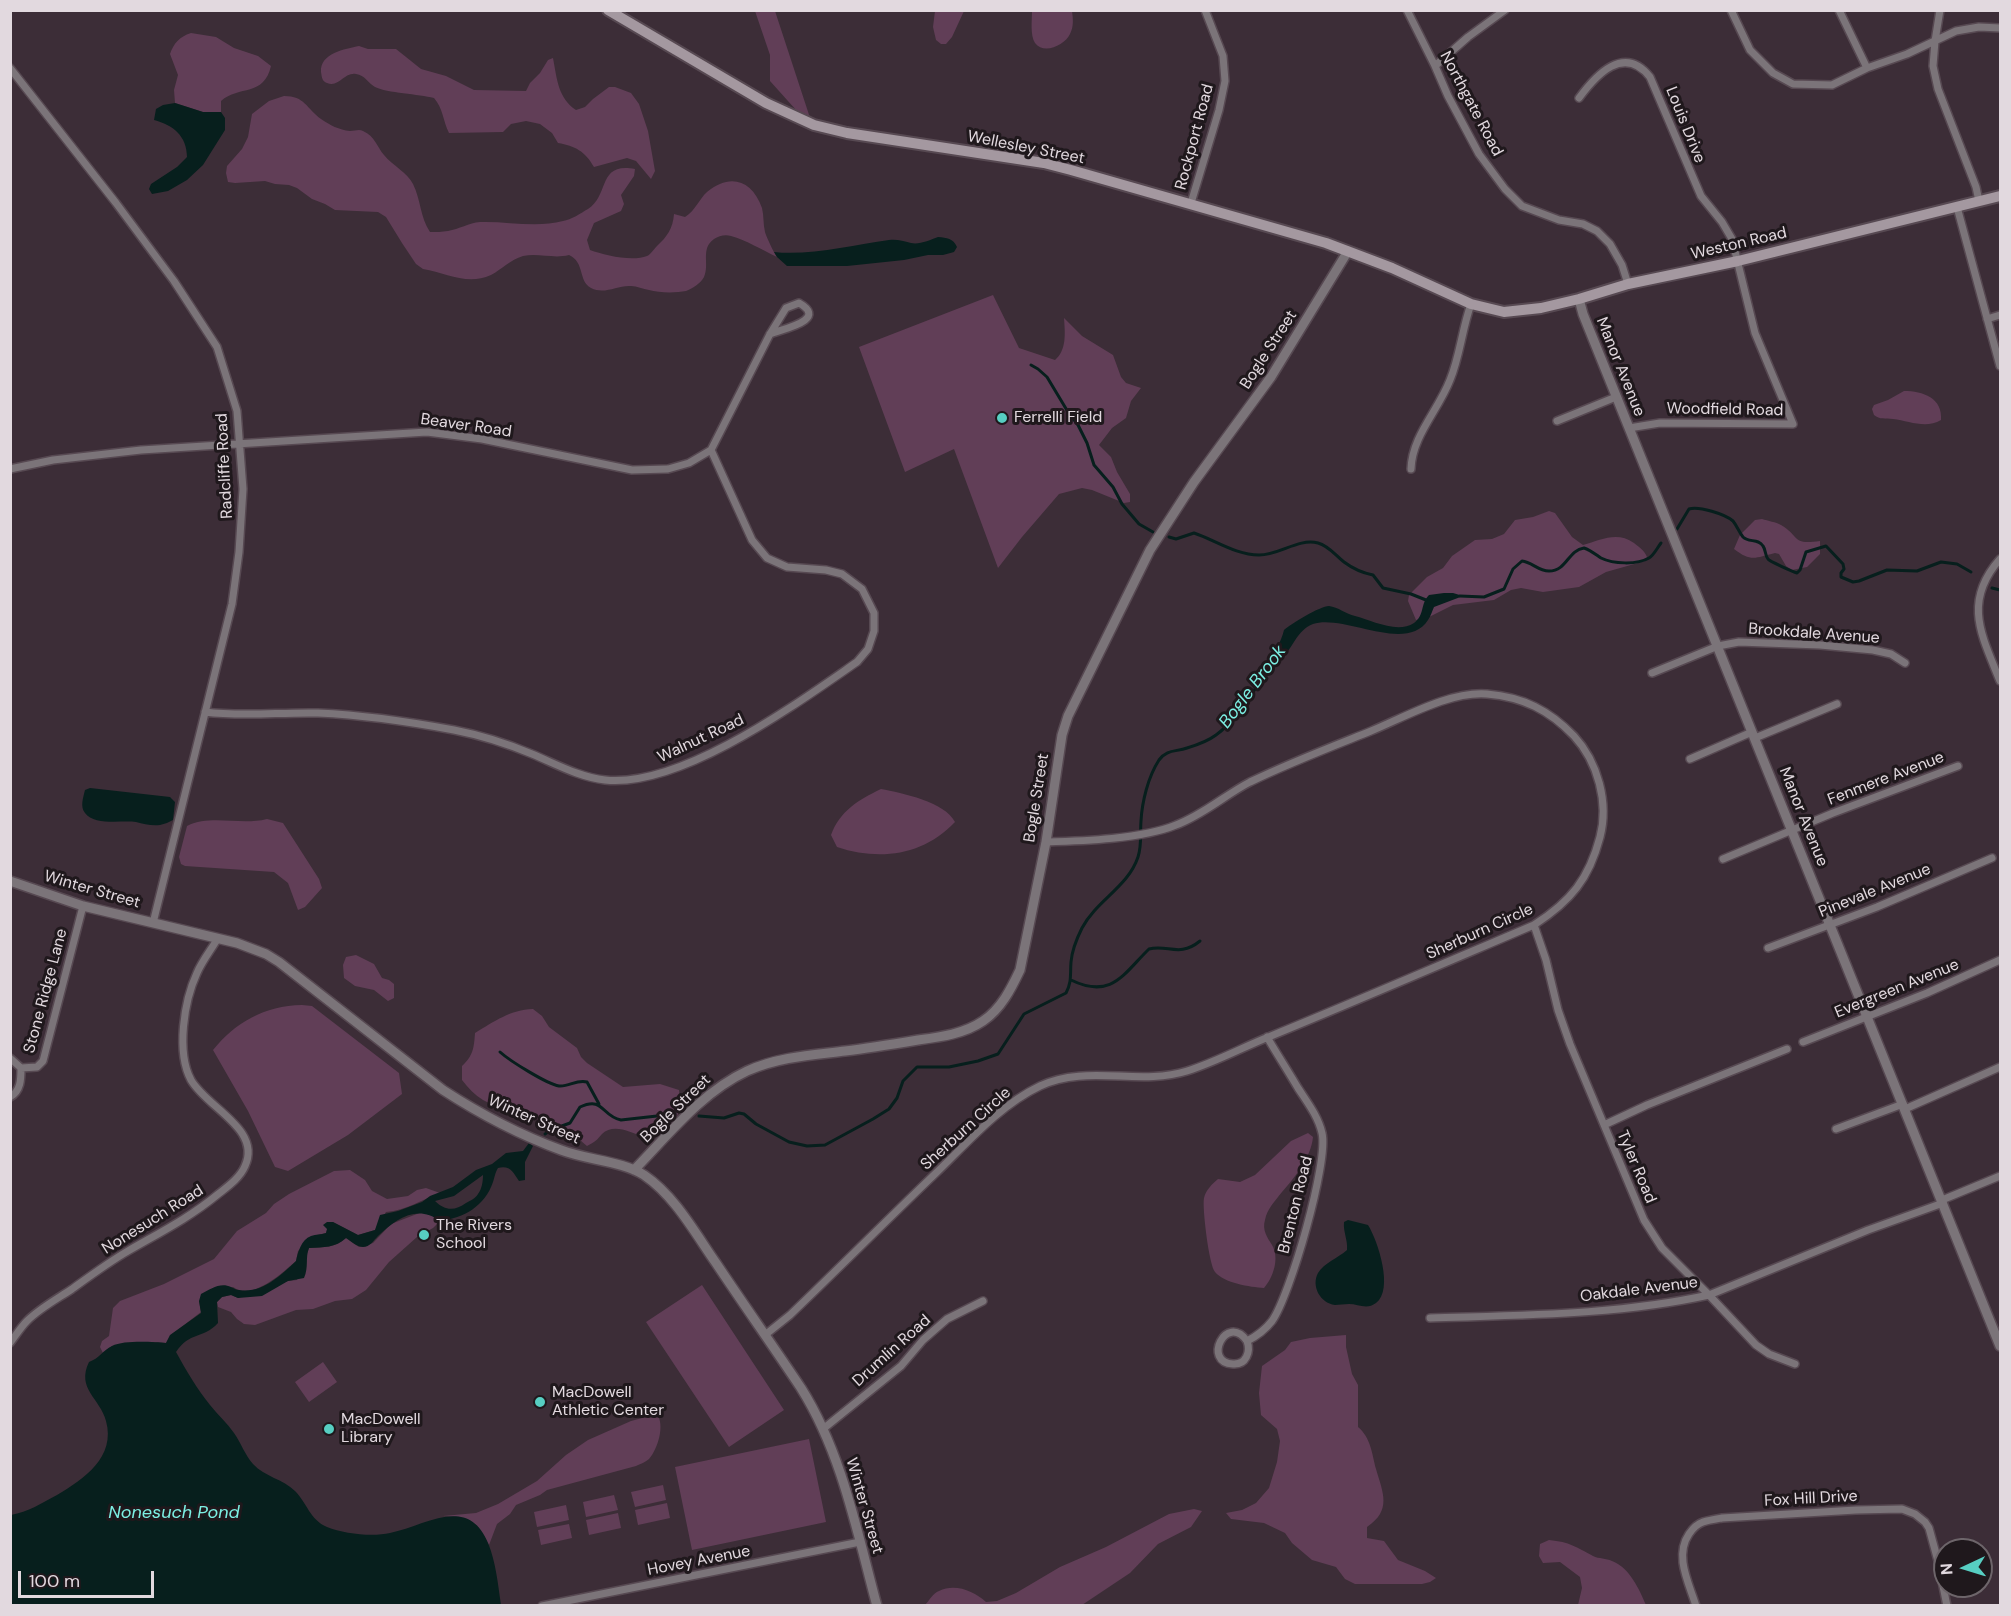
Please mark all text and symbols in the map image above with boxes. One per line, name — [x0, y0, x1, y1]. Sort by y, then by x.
street label: Northgate Road — [1435, 48, 1507, 160]
street label: Rockport Road — [1172, 82, 1218, 192]
street label: Louis Drive — [1661, 84, 1709, 166]
street label: Wellesley Street — [966, 127, 1086, 169]
street label: Weston Road — [1689, 224, 1789, 264]
street label: Bogle Street — [1236, 307, 1302, 393]
street label: Manor Avenue — [1591, 315, 1649, 419]
street label: Woodfield Road — [1666, 399, 1784, 421]
place label: Ferrelli Field — [1014, 408, 1102, 428]
street label: Beaver Road — [419, 410, 513, 442]
marker: Ferrelli Field — [995, 411, 1009, 425]
street label: Radcliffe Road — [213, 413, 237, 519]
street label: Brookdale Avenue — [1748, 620, 1880, 648]
water label: Bogle Brook — [1215, 641, 1291, 733]
street label: Walnut Road — [655, 711, 747, 767]
street label: Fenmere Avenue — [1825, 748, 1947, 810]
street label: Bogle Street — [1020, 752, 1054, 844]
street label: Manor Avenue — [1774, 765, 1832, 869]
street label: Pinevale Avenue — [1816, 860, 1934, 922]
street label: Winter Street — [42, 867, 142, 913]
street label: Sherburn Circle — [1424, 900, 1536, 964]
street label: Stone Ridge Lane — [20, 927, 72, 1055]
street label: Evergreen Avenue — [1832, 955, 1962, 1023]
street label: Bogle Street — [637, 1071, 715, 1147]
street label: Sherburn Circle — [917, 1083, 1015, 1175]
street label: Winter Street — [485, 1091, 583, 1149]
street label: Tyler Road — [1612, 1128, 1660, 1206]
street label: Brenton Road — [1275, 1154, 1317, 1256]
street label: Nonesuch Road — [99, 1181, 207, 1259]
place label: The Rivers School — [436, 1216, 512, 1254]
marker: The Rivers School — [417, 1228, 431, 1242]
street label: Oakdale Avenue — [1579, 1273, 1699, 1307]
street label: Drumlin Road — [849, 1311, 935, 1391]
place label: MacDowell Athletic Center — [552, 1383, 664, 1421]
marker: MacDowell Athletic Center — [533, 1395, 547, 1409]
place label: MacDowell Library — [341, 1410, 421, 1448]
marker: MacDowell Library — [322, 1422, 336, 1436]
street label: Winter Street — [841, 1456, 887, 1556]
street label: Fox Hill Drive — [1764, 1487, 1858, 1511]
water label: Nonesuch Pond — [108, 1502, 240, 1524]
north arrow — [1933, 1538, 1993, 1598]
street label: Hovey Avenue — [646, 1542, 752, 1580]
scale bar — [21, 1559, 158, 1597]
text: N — [1936, 1563, 1957, 1576]
text: 100 m — [29, 1569, 80, 1593]

